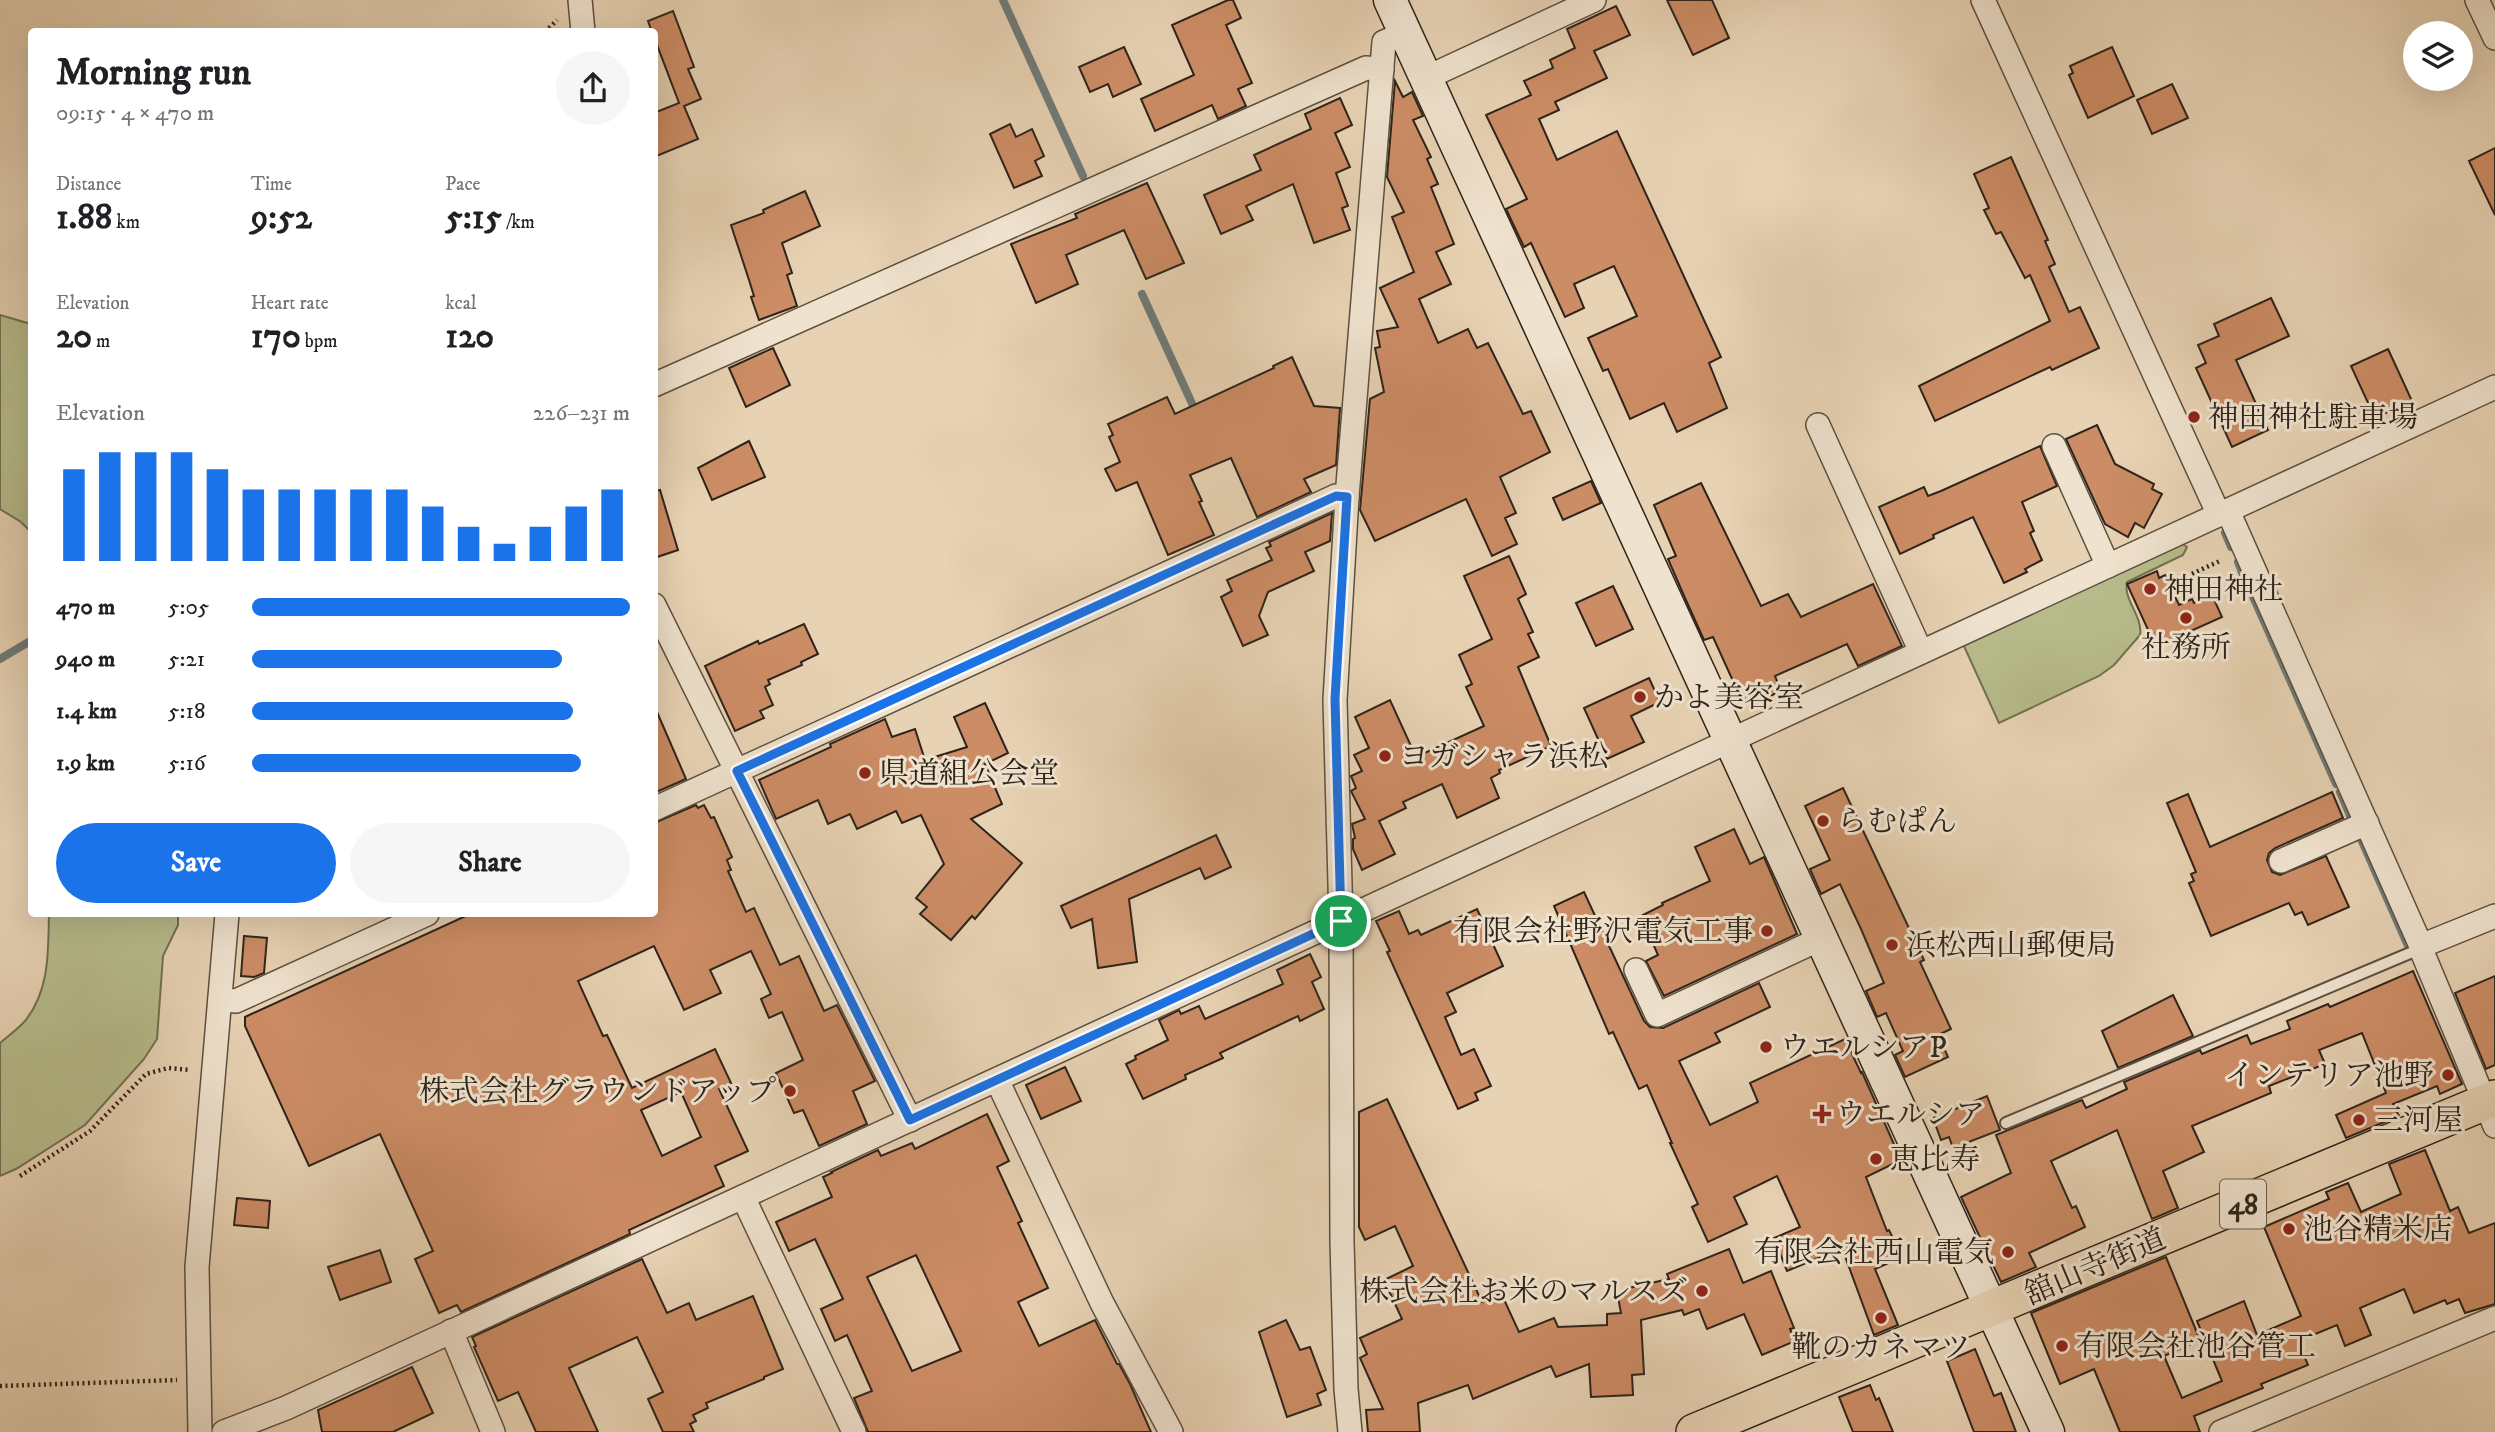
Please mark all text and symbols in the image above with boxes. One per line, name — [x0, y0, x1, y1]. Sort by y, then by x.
map controls — [2403, 21, 2473, 91]
button: layers — [2403, 21, 2473, 91]
text: Morning run — [56, 49, 251, 97]
button: share — [556, 51, 630, 125]
text: 09:15 · 4 × 470 m — [56, 99, 214, 128]
text: Distance — [56, 173, 121, 196]
text: Time — [251, 173, 292, 196]
text: Pace — [445, 173, 480, 196]
text: 1.88 — [56, 196, 112, 240]
text: 9:52 — [251, 196, 312, 240]
text: 5:15 — [445, 196, 502, 240]
text: km — [112, 211, 140, 234]
text: /km — [502, 211, 535, 234]
text: Elevation — [56, 292, 130, 315]
text: Heart rate — [251, 292, 329, 315]
text: kcal — [445, 292, 477, 315]
text: 20 — [56, 315, 92, 359]
text: 170 — [251, 315, 301, 359]
text: 120 — [445, 315, 494, 359]
text: m — [92, 330, 110, 353]
text: bpm — [301, 330, 338, 353]
text: Elevation — [56, 399, 145, 428]
text: 226–231 m — [533, 399, 630, 428]
place label: 神田神社駐車場 — [2208, 400, 2418, 437]
marker: 神田神社駐車場 — [2186, 409, 2202, 425]
place label: 神田神社 — [2164, 572, 2284, 609]
marker: 神田神社 — [2142, 581, 2158, 597]
text: 470 m — [56, 593, 115, 622]
text: 5:05 — [168, 593, 209, 622]
marker: 社務所 — [2178, 610, 2194, 626]
place label: 社務所 — [2141, 630, 2231, 667]
text: 940 m — [56, 645, 115, 674]
text: 5:21 — [168, 645, 205, 674]
place label: かよ美容室 — [1654, 680, 1804, 717]
marker: かよ美容室 — [1632, 689, 1648, 705]
text: 1.4 km — [56, 697, 117, 726]
text: 5:18 — [168, 697, 205, 726]
place label: ヨガシャラ浜松 — [1399, 739, 1608, 776]
marker: ヨガシャラ浜松 — [1377, 748, 1393, 764]
text: 1.9 km — [56, 749, 115, 778]
text: 5:16 — [168, 749, 206, 778]
place label: 県道組公会堂 — [879, 756, 1059, 793]
marker: 県道組公会堂 — [857, 765, 873, 781]
place label: らむぱん — [1837, 804, 1957, 841]
marker: らむぱん — [1815, 813, 1831, 829]
button: Save — [56, 823, 336, 903]
button: Share — [350, 823, 630, 903]
pin — [1311, 891, 1371, 951]
icon: arrive — [1322, 902, 1360, 940]
place label: 有限会社野沢電気工事 — [1453, 914, 1753, 951]
marker: 有限会社野沢電気工事 — [1759, 923, 1775, 939]
place label: 浜松西山郵便局 — [1906, 928, 2116, 965]
marker: 浜松西山郵便局 — [1884, 937, 1900, 953]
place label: ウエルシアP — [1780, 1030, 1947, 1067]
marker: ウエルシアP — [1758, 1039, 1774, 1055]
place label: インテリア池野 — [2224, 1058, 2434, 1095]
marker: インテリア池野 — [2440, 1067, 2456, 1083]
place label: 株式会社グラウンドアップ — [419, 1074, 776, 1111]
marker: 株式会社グラウンドアップ — [782, 1083, 798, 1099]
place label: ウエルシア — [1836, 1097, 1985, 1134]
place label: 三河屋 — [2373, 1103, 2463, 1140]
marker: ウエルシア — [1814, 1106, 1830, 1122]
marker: 三河屋 — [2351, 1112, 2367, 1128]
place label: 恵比寿 — [1890, 1142, 1980, 1179]
marker: 恵比寿 — [1868, 1151, 1884, 1167]
road number: 48 — [2220, 1180, 2266, 1228]
place label: 池谷精米店 — [2303, 1212, 2453, 1249]
street label: 舘山寺街道 — [2019, 1221, 2172, 1314]
marker: 池谷精米店 — [2281, 1221, 2297, 1237]
place label: 有限会社西山電気 — [1754, 1235, 1994, 1272]
marker: 有限会社西山電気 — [2000, 1244, 2016, 1260]
place label: 株式会社お米のマルスズ — [1359, 1274, 1688, 1311]
marker: 株式会社お米のマルスズ — [1694, 1283, 1710, 1299]
marker: 靴のカネマツ — [1873, 1310, 1889, 1326]
place label: 有限会社池谷管工 — [2076, 1329, 2316, 1366]
place label: 靴のカネマツ — [1791, 1330, 1971, 1367]
marker: 有限会社池谷管工 — [2054, 1338, 2070, 1354]

